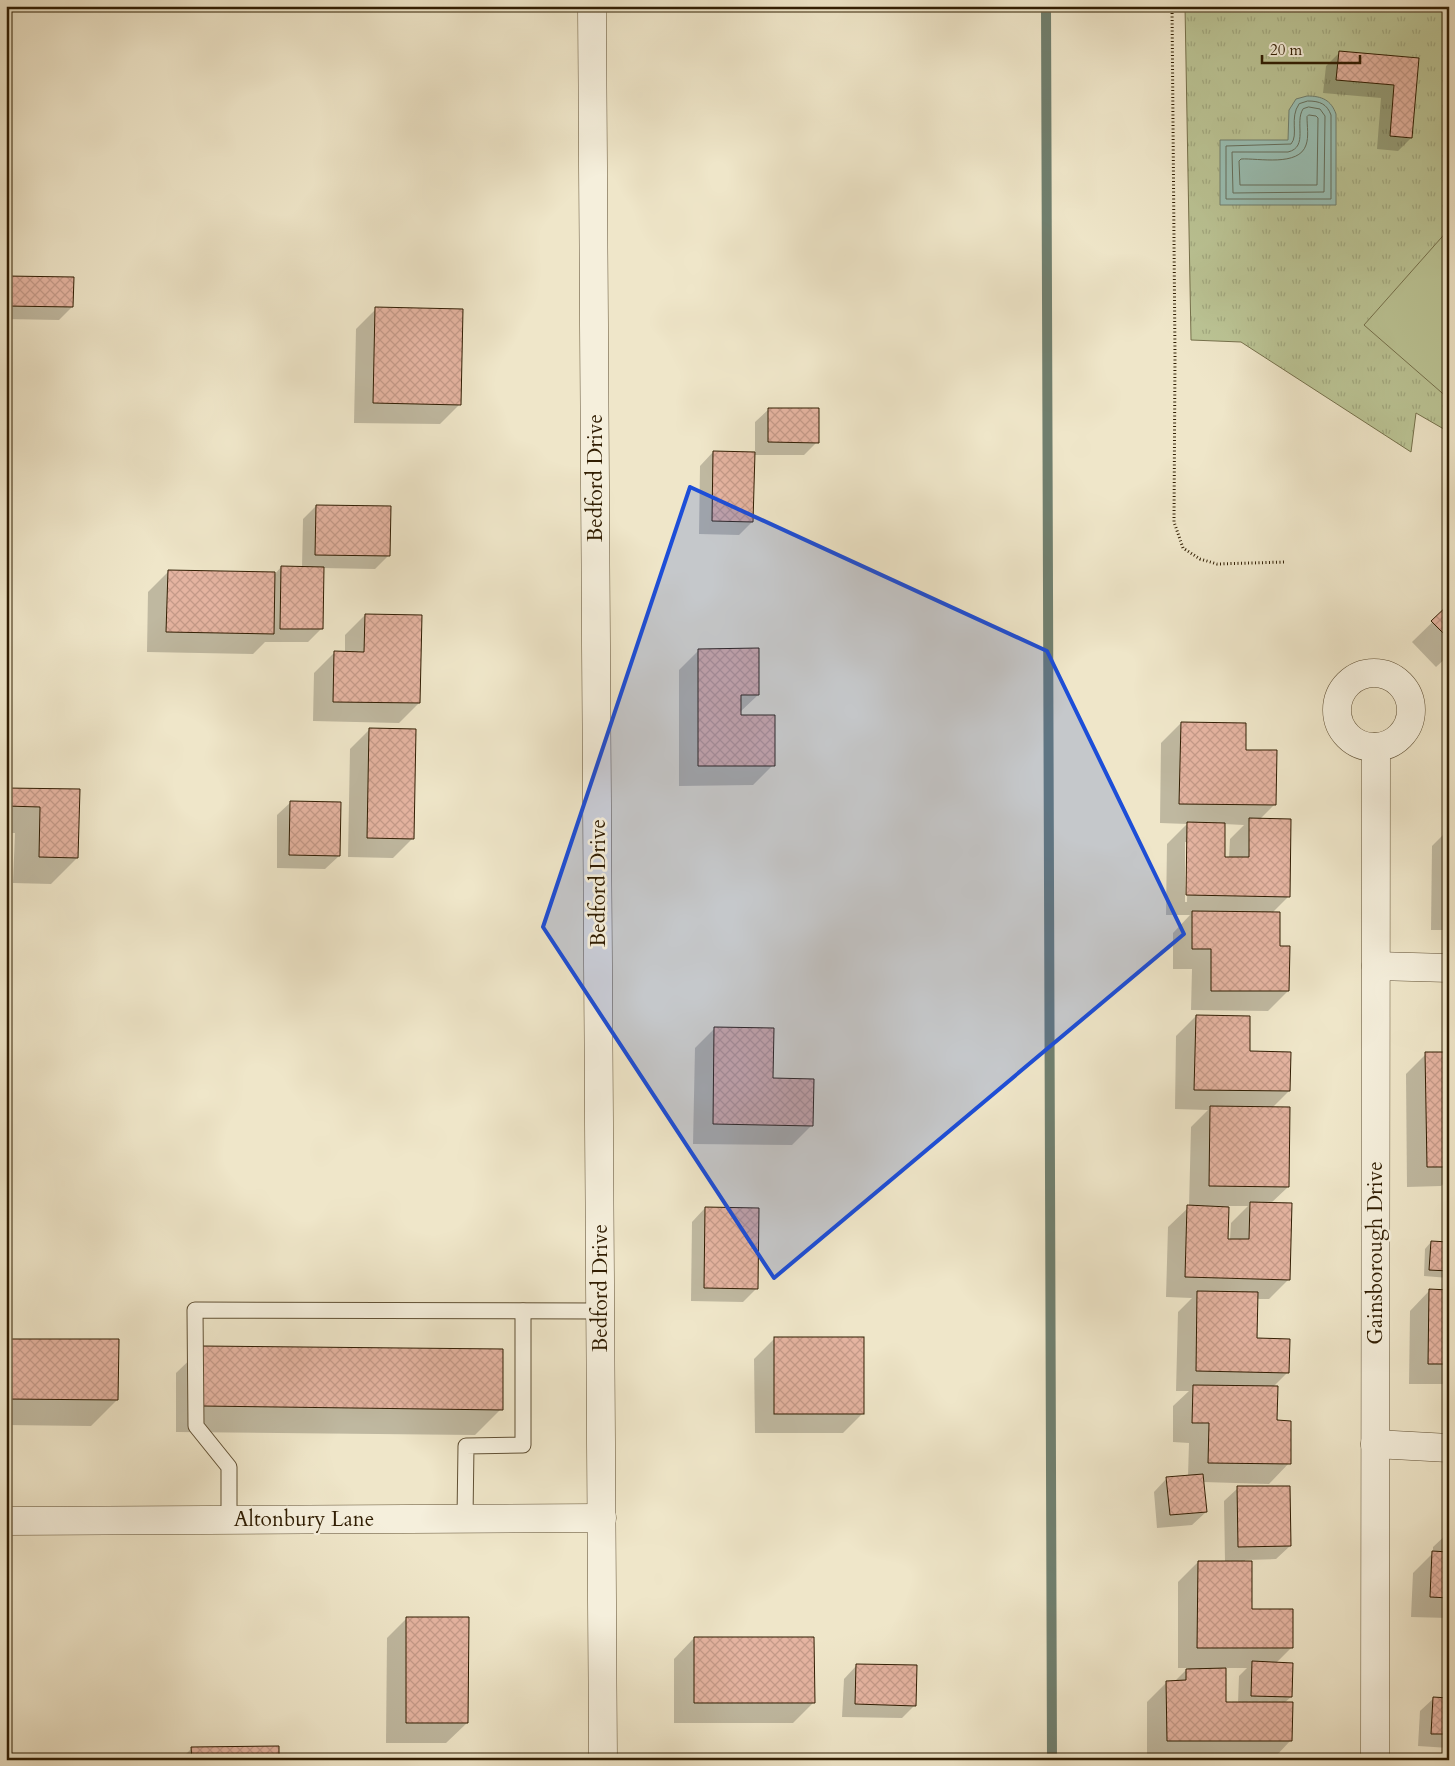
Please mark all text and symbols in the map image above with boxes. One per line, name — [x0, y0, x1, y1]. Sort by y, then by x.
scale bar — [1262, 32, 1360, 64]
text: 20 m — [1270, 40, 1302, 60]
street label: Bedford Drive — [581, 414, 610, 542]
street label: Bedford Drive — [584, 819, 613, 947]
street label: Gainsborough Drive — [1361, 1161, 1390, 1345]
street label: Bedford Drive — [586, 1224, 615, 1352]
street label: Altonbury Lane — [234, 1505, 374, 1534]

